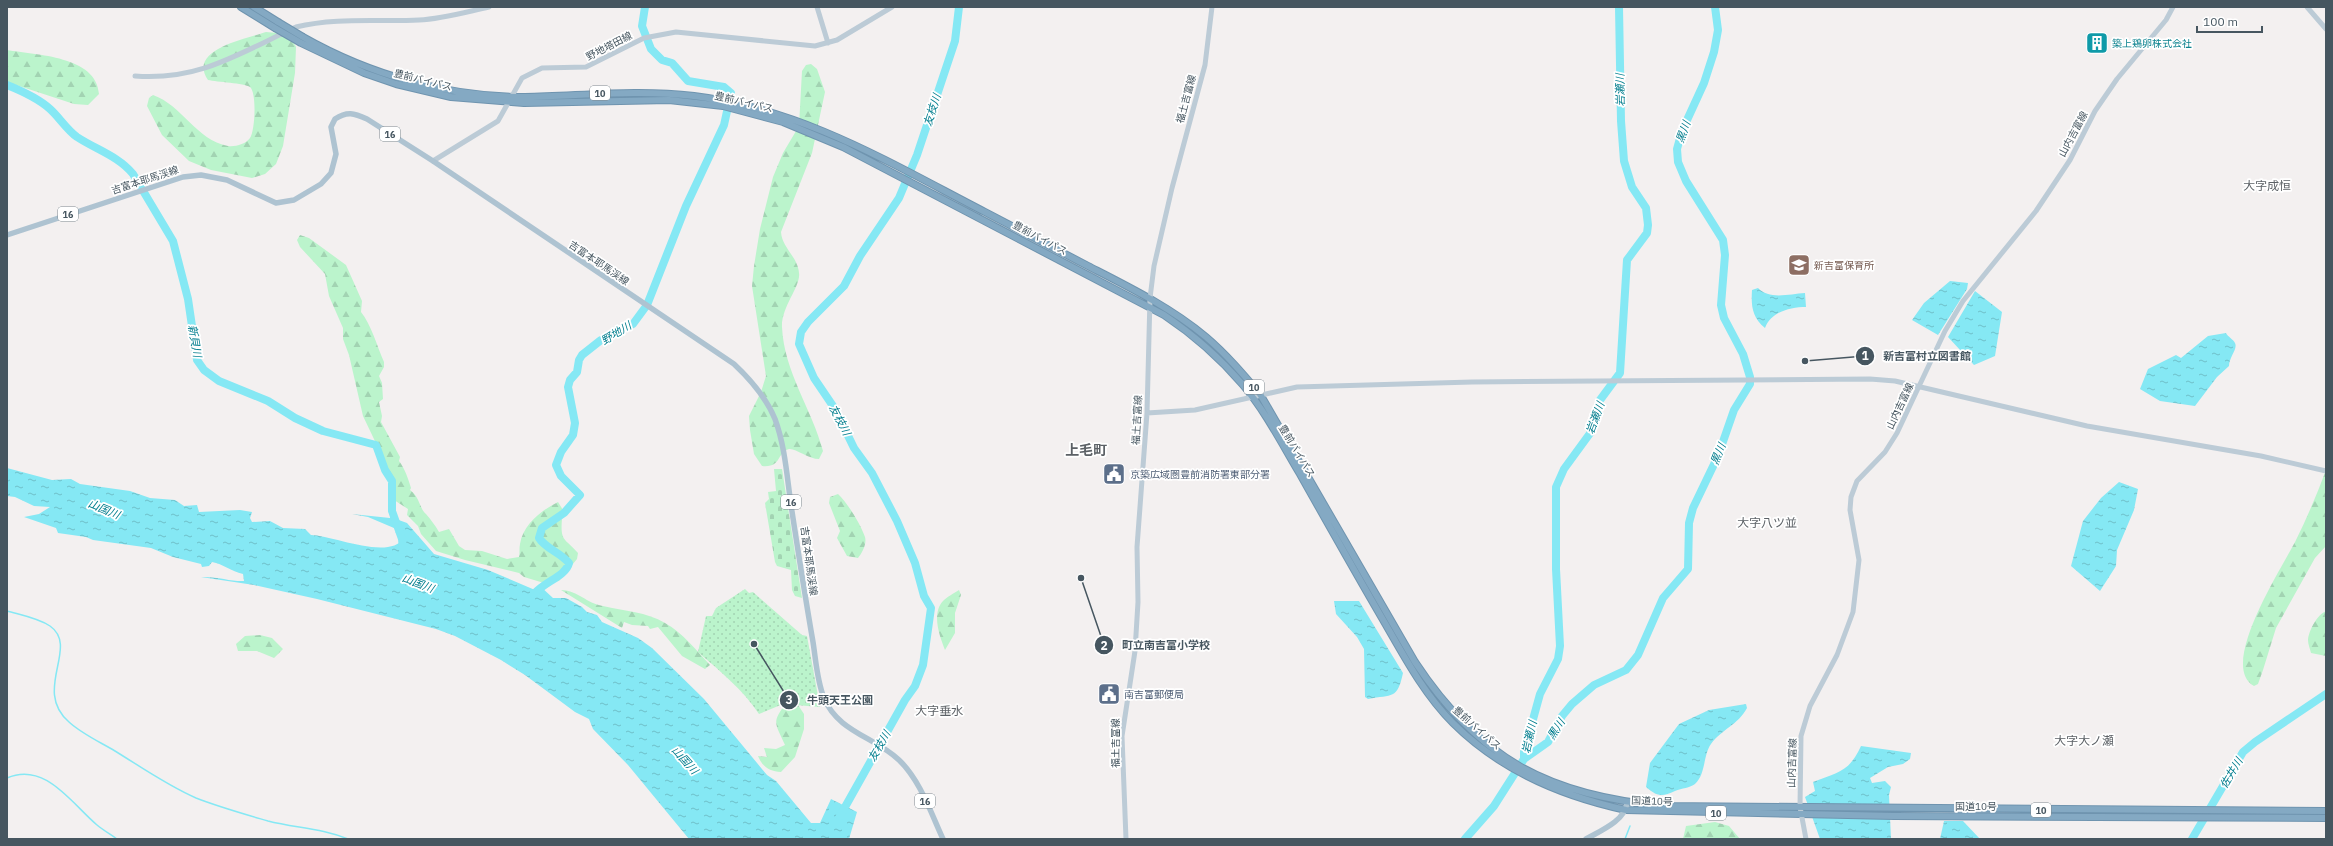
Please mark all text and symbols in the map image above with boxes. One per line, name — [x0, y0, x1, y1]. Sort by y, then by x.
scale bar — [2197, 8, 2262, 34]
text: 100 m — [2203, 14, 2238, 29]
street label: 野地塔田線 — [584, 29, 634, 63]
building icon: 築上鶏卵株式会社 — [2084, 30, 2110, 56]
place label: 築上鶏卵株式会社 — [2112, 37, 2192, 50]
street label: 豊前バイパス — [392, 66, 454, 94]
water label: 岩瀬川 — [1613, 72, 1627, 107]
street label: 福土吉富線 — [1173, 73, 1199, 125]
road number: 10 — [590, 86, 610, 100]
street label: 豊前バイパス — [713, 89, 775, 115]
water label: 友枝川 — [920, 91, 944, 128]
street label: 山内吉富線 — [2056, 109, 2090, 159]
water label: 黒川 — [1673, 118, 1694, 145]
road number: 16 — [380, 127, 400, 141]
street label: 吉富本耶馬渓線 — [110, 163, 180, 197]
district label: 大字成恒 — [2243, 178, 2291, 193]
road number: 16 — [58, 207, 78, 221]
street label: 豊前バイパス — [1011, 218, 1069, 258]
street label: 吉富本耶馬渓線 — [566, 238, 632, 288]
school or university icon: 新吉富保育所 — [1786, 252, 1812, 278]
place label: 新吉富保育所 — [1814, 259, 1874, 272]
water label: 野地川 — [598, 318, 635, 347]
water label: 新貝川 — [185, 324, 205, 359]
callout: 新吉富村立図書館 — [1855, 345, 1979, 368]
text: 1 — [1861, 348, 1869, 363]
text: 新吉富村立図書館 — [1883, 349, 1971, 363]
road number: 10 — [1244, 380, 1264, 394]
street label: 山内吉富線 — [1884, 381, 1916, 431]
street label: 福土吉富線 — [1129, 395, 1145, 445]
water label: 岩瀬川 — [1583, 399, 1608, 436]
water label: 友枝川 — [826, 402, 854, 439]
street label: 豊前バイパス — [1276, 422, 1318, 480]
water label: 黒川 — [1707, 440, 1729, 467]
district label: 上毛町 — [1065, 441, 1107, 459]
public building icon: 京築広域圏豊前消防署東部分署 — [1101, 461, 1127, 487]
place label: 京築広域圏豊前消防署東部分署 — [1130, 468, 1270, 481]
road number: 16 — [781, 495, 801, 509]
water label: 山国川 — [86, 496, 123, 522]
district label: 大字八ツ並 — [1737, 515, 1797, 530]
street label: 吉富本耶馬渓線 — [798, 525, 820, 597]
water label: 山国川 — [400, 571, 437, 596]
callout: 町立南吉富小学校 — [1094, 634, 1218, 657]
text: 2 — [1100, 638, 1108, 653]
text: 町立南吉富小学校 — [1122, 638, 1210, 652]
public building icon: 南吉富郵便局 — [1096, 681, 1122, 707]
place label: 南吉富郵便局 — [1124, 688, 1184, 701]
callout: 牛頭天王公園 — [779, 689, 881, 712]
text: 3 — [785, 692, 793, 707]
text: 牛頭天王公園 — [807, 693, 873, 707]
district label: 大字垂水 — [915, 703, 963, 718]
street label: 豊前バイパス — [1450, 703, 1504, 753]
water label: 黒川 — [1544, 715, 1568, 742]
street label: 福土吉富線 — [1109, 718, 1122, 768]
water label: 岩瀬川 — [1518, 718, 1540, 755]
water label: 友枝川 — [865, 727, 894, 764]
district label: 大字大ノ瀬 — [2054, 733, 2114, 748]
street label: 山内吉富線 — [1785, 738, 1799, 788]
water label: 山国川 — [669, 743, 702, 778]
water label: 佐井川 — [2217, 754, 2246, 791]
road number: 16 — [915, 794, 935, 808]
street label: 国道10号 — [1631, 794, 1673, 808]
street label: 国道10号 — [1955, 800, 1997, 813]
road number: 10 — [2031, 803, 2051, 817]
road number: 10 — [1706, 806, 1726, 820]

